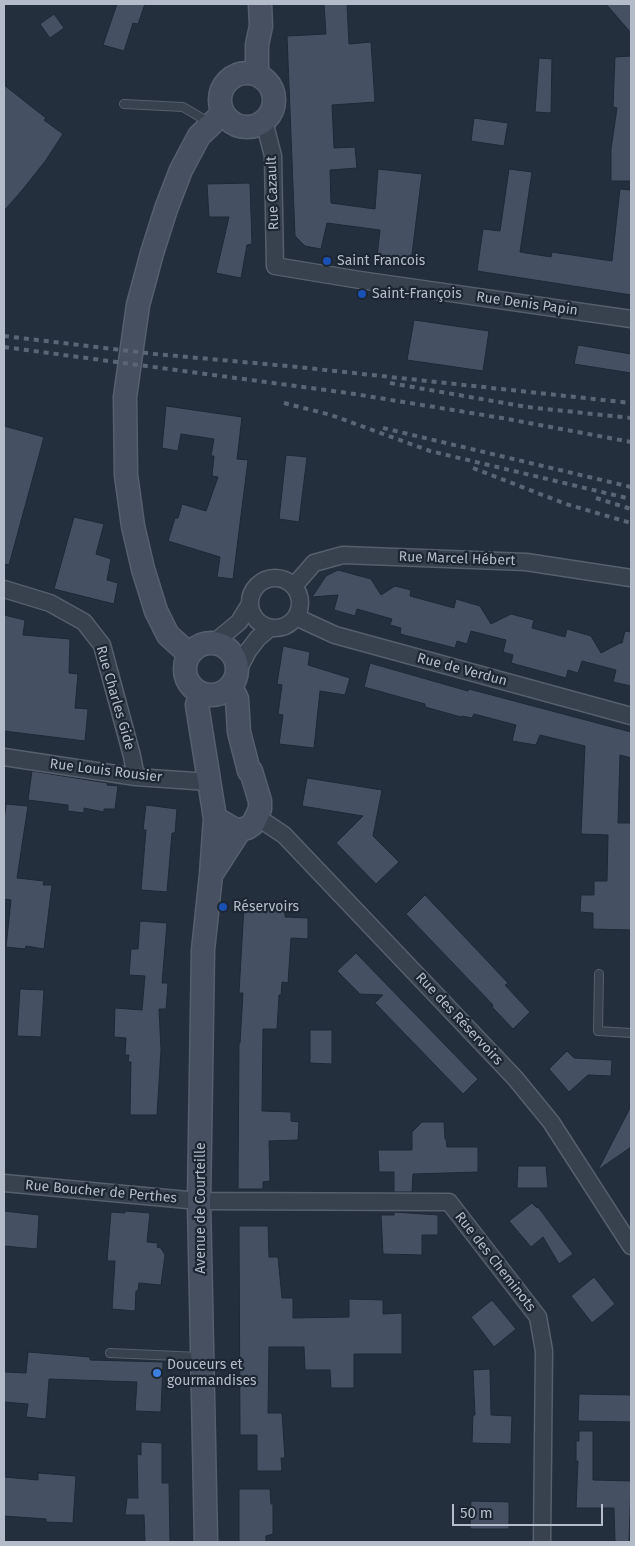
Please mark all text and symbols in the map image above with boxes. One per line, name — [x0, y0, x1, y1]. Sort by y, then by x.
street label: Rue Cazault — [263, 156, 283, 230]
place label: Saint Francois — [337, 253, 425, 269]
marker: Saint Francois — [321, 255, 333, 267]
place label: Saint-François — [372, 286, 462, 302]
marker: Saint-François — [356, 288, 368, 300]
street label: Rue Denis Papin — [475, 289, 579, 319]
street label: Rue Marcel Hébert — [398, 549, 516, 569]
street label: Rue Charles Gide — [92, 644, 138, 752]
street label: Rue de Verdun — [415, 650, 509, 690]
street label: Rue Louis Rousier — [49, 756, 163, 786]
place label: Réservoirs — [233, 899, 299, 915]
marker: Réservoirs — [217, 901, 229, 913]
street label: Rue des Réservoirs — [412, 969, 506, 1069]
street label: Avenue de Courteille — [193, 1142, 209, 1274]
street label: Rue Boucher de Perthes — [24, 1177, 178, 1207]
street label: Rue des Cheminots — [451, 1209, 539, 1315]
place label: Douceurs et gourmandises — [167, 1357, 257, 1390]
marker: Douceurs et gourmandises — [151, 1367, 163, 1379]
scale bar — [455, 1494, 606, 1526]
text: 50 m — [460, 1504, 493, 1522]

